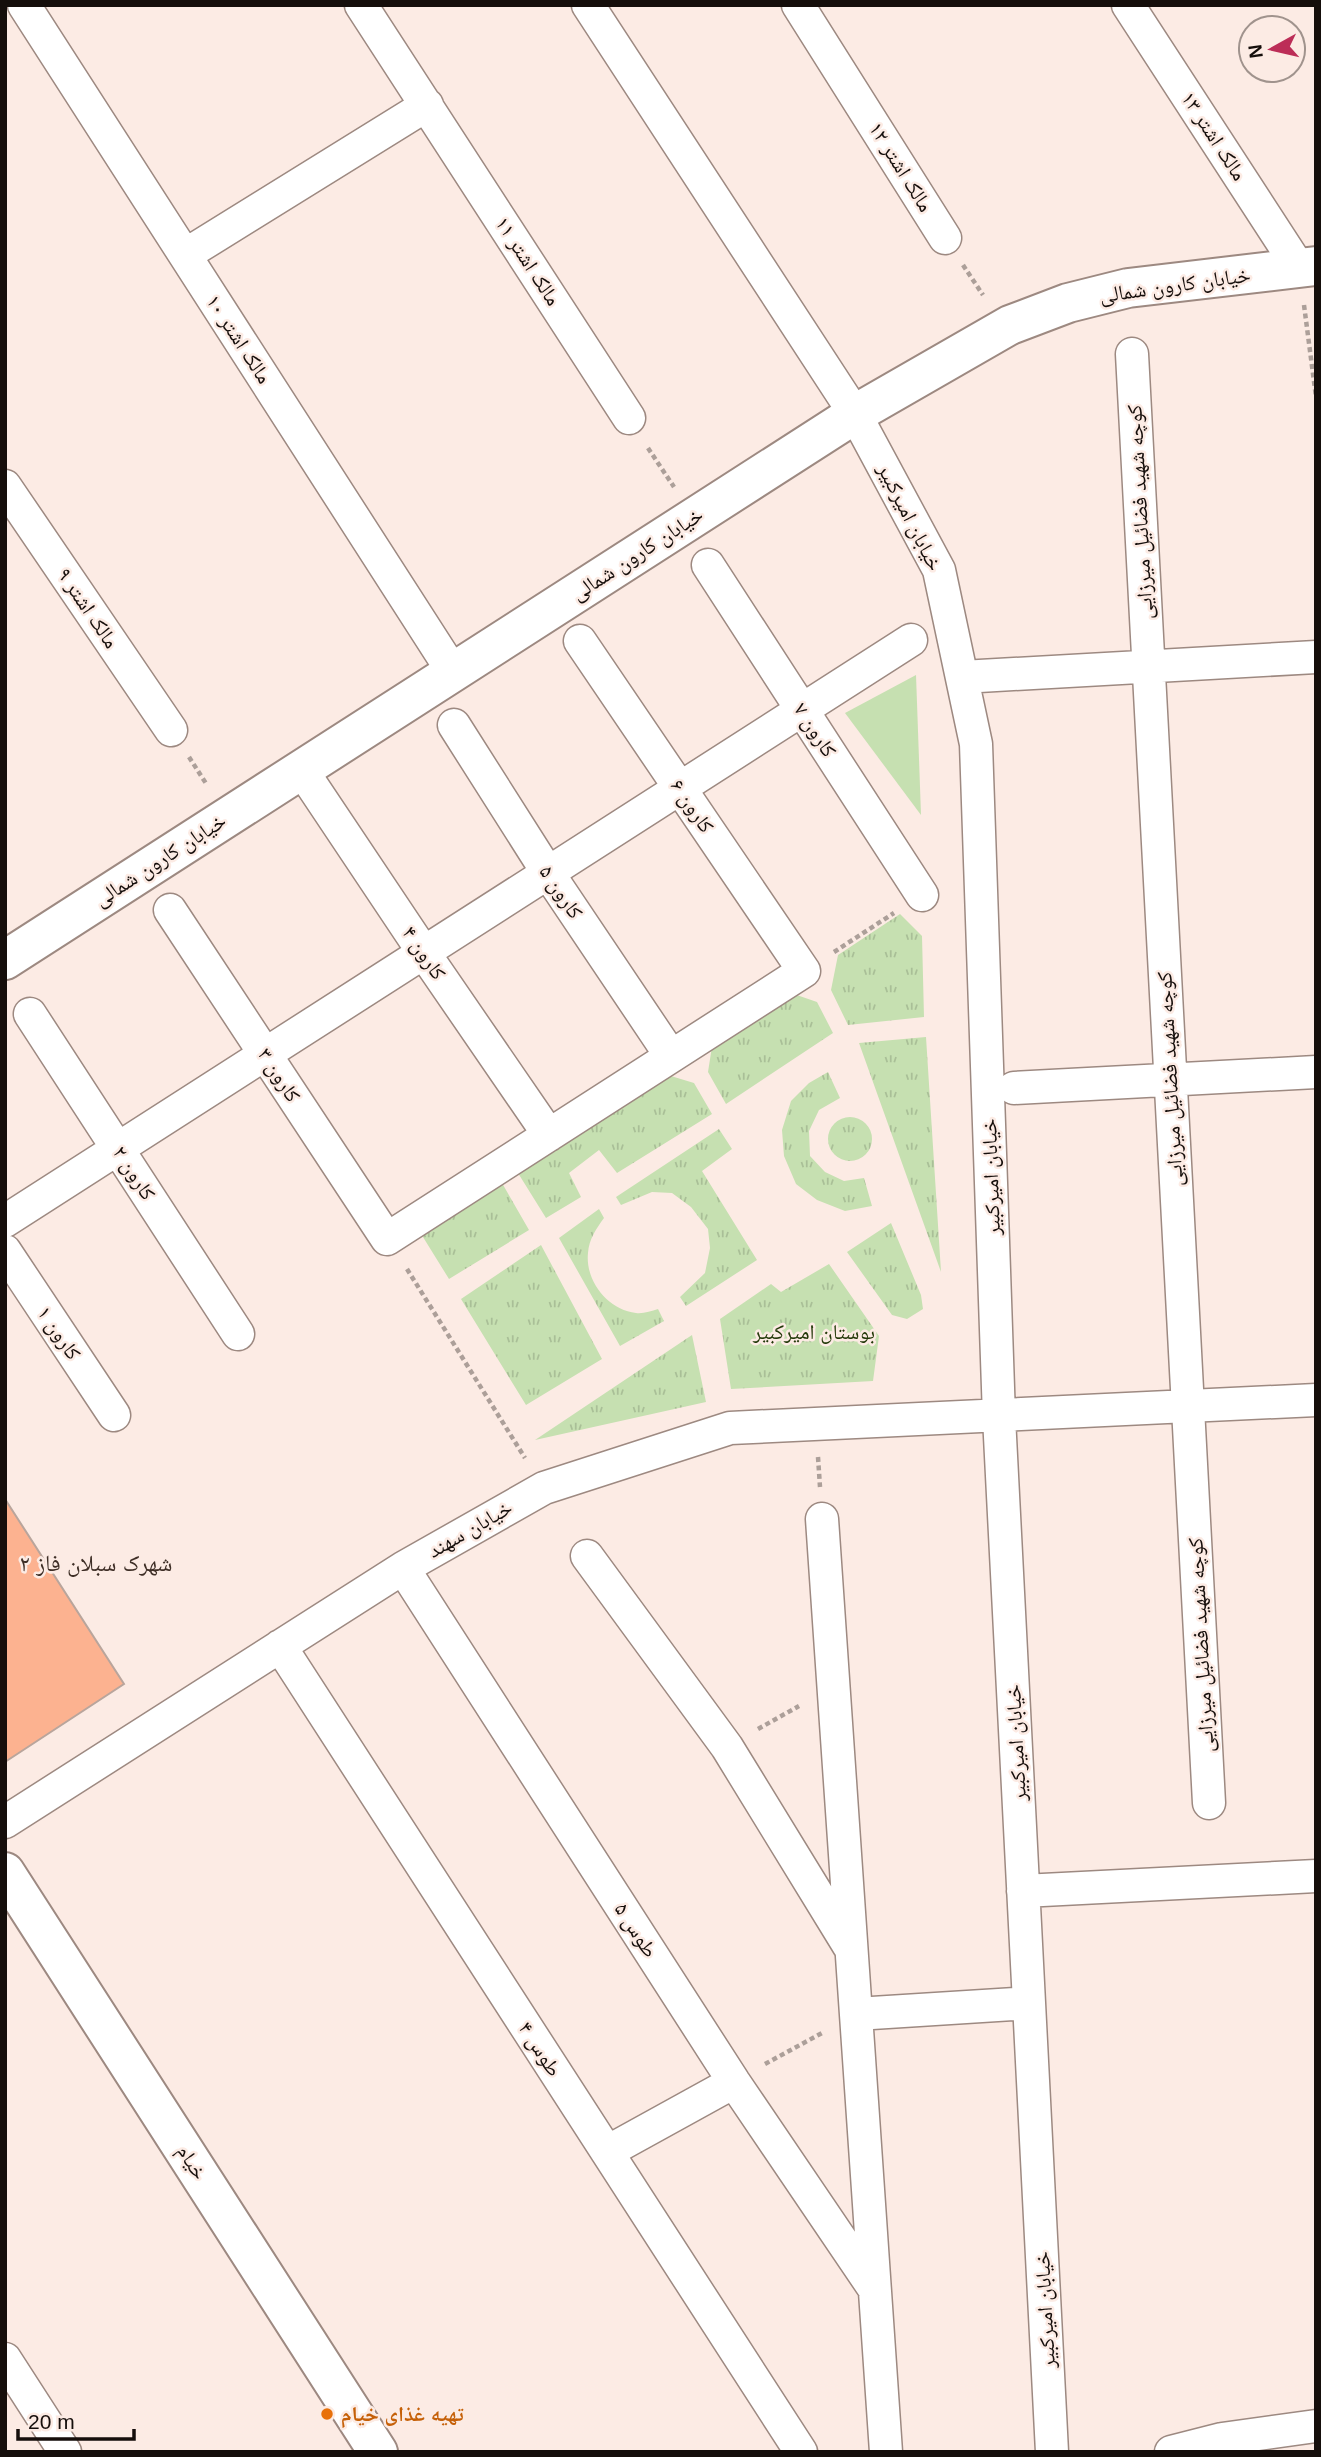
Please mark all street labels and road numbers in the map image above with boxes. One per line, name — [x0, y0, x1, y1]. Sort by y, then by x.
street label: مالک اشتر ۱۳ — [1177, 87, 1252, 184]
street label: مالک اشتر ۱۲ — [865, 118, 938, 216]
street label: مالک اشتر ۱۱ — [491, 212, 566, 309]
street label: خیابان کارون شمالی — [1098, 263, 1252, 308]
street label: مالک اشتر ۱۰ — [202, 290, 277, 387]
street label: کوچه شهید فضائیل میرزایی — [1122, 404, 1159, 620]
street label: خیابان امیرکبیر — [872, 459, 947, 575]
street label: خیابان کارون شمالی — [567, 502, 708, 606]
street label: مالک اشتر ۹ — [53, 563, 124, 652]
street label: کارون ۷ — [789, 698, 841, 762]
street label: کارون ۶ — [665, 775, 719, 838]
street label: خیابان کارون شمالی — [90, 808, 231, 912]
street label: کارون ۵ — [534, 861, 588, 924]
street label: کارون ۴ — [397, 922, 451, 985]
street label: کوچه شهید فضائیل میرزایی — [1152, 971, 1189, 1187]
street label: کارون ۳ — [253, 1043, 305, 1107]
street label: خیابان امیرکبیر — [977, 1118, 1005, 1237]
street label: کارون ۲ — [108, 1141, 160, 1205]
street label: کارون ۱ — [32, 1302, 86, 1365]
street label: خیابان سهند — [424, 1495, 516, 1563]
street label: کوچه شهید فضائیل میرزایی — [1183, 1537, 1220, 1753]
street label: خیابان امیرکبیر — [1001, 1684, 1031, 1803]
street label: طوس ۵ — [609, 1898, 662, 1962]
street label: طوس ۴ — [513, 2017, 566, 2081]
street label: خیام — [170, 2140, 212, 2185]
street label: خیابان امیرکبیر — [1030, 2251, 1060, 2370]

